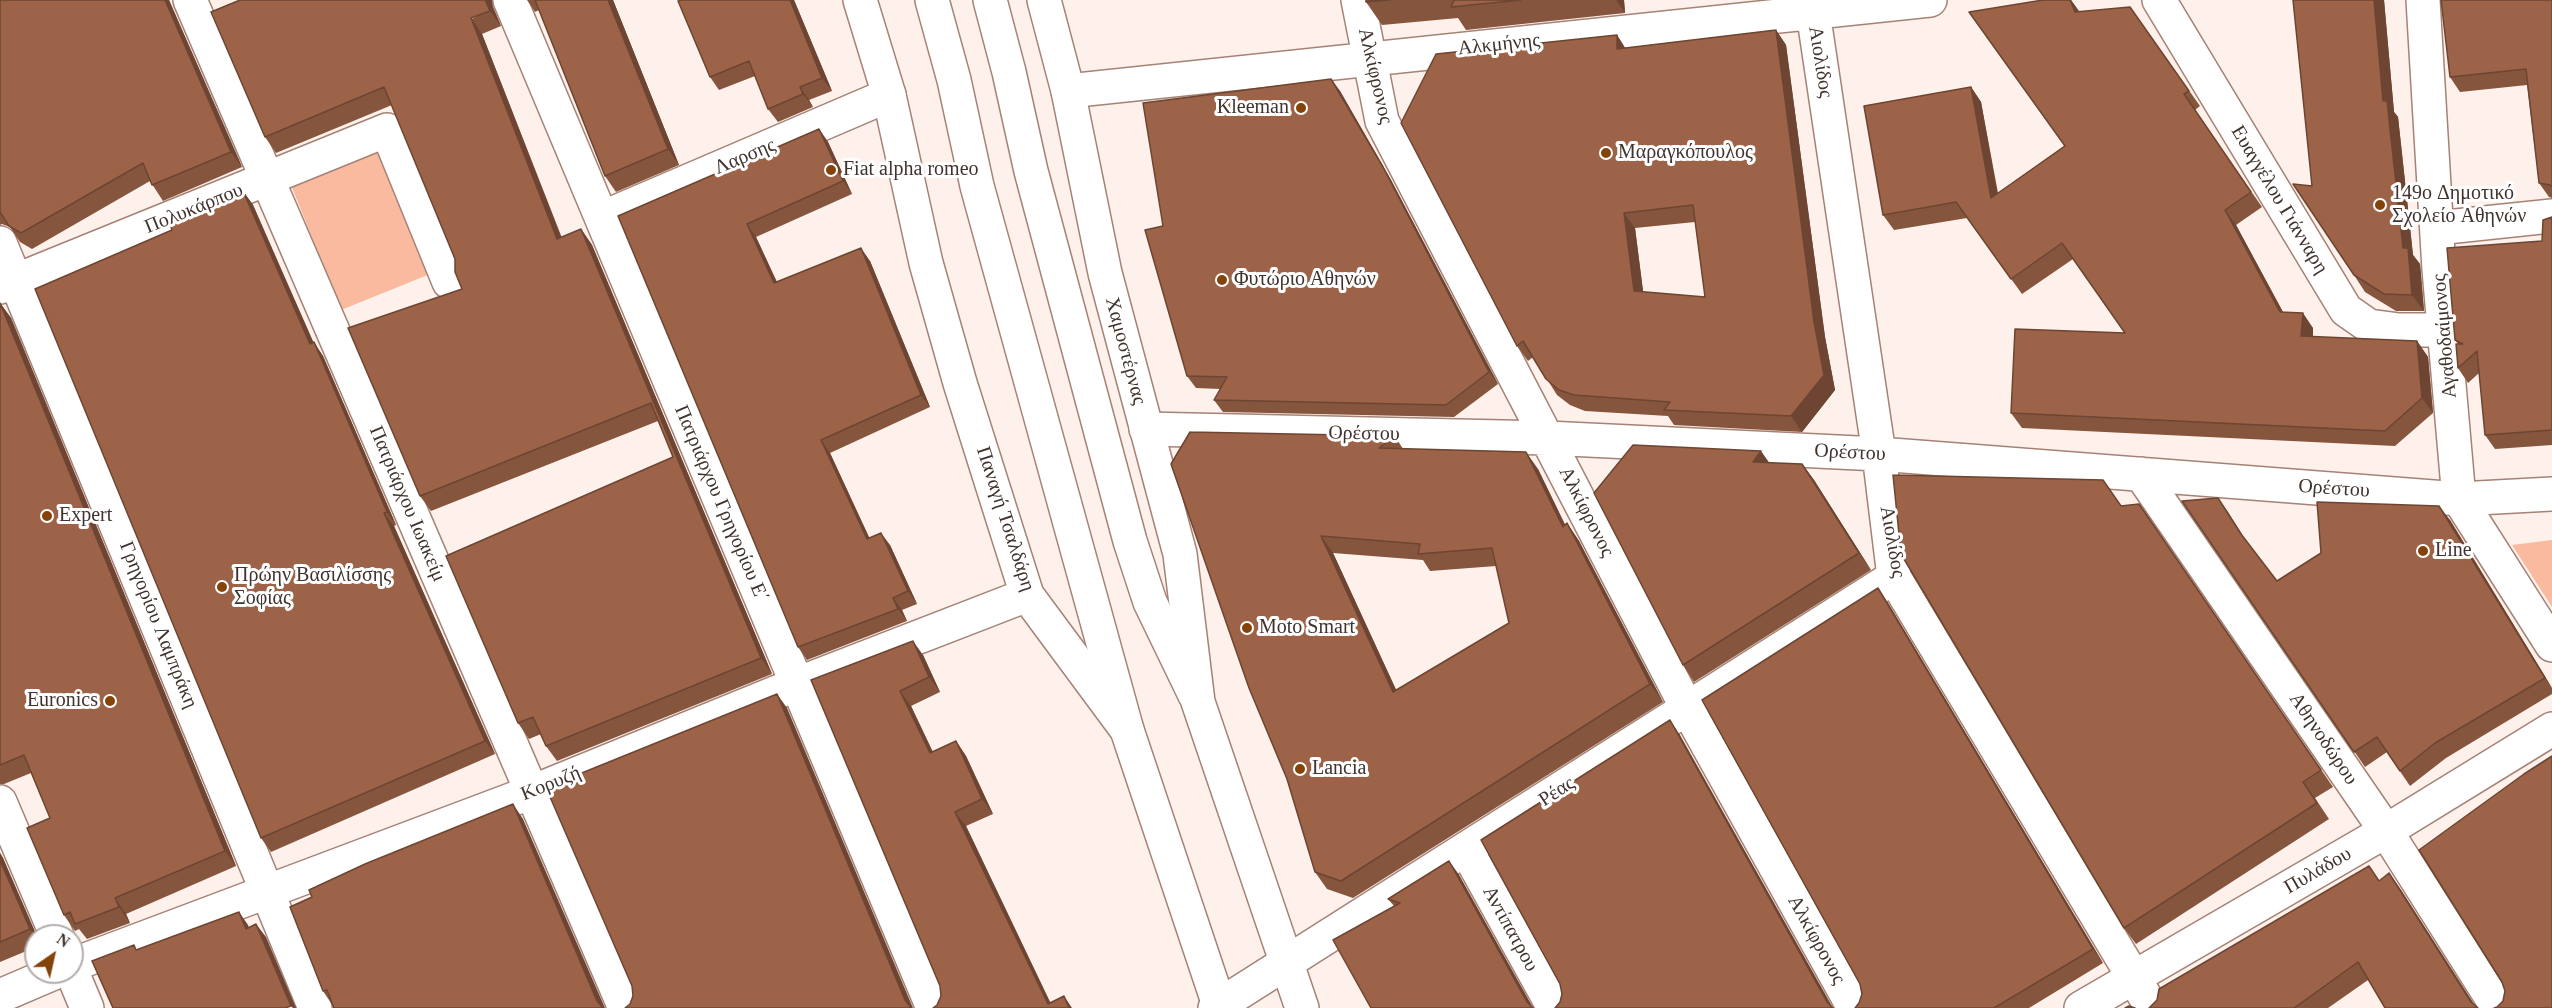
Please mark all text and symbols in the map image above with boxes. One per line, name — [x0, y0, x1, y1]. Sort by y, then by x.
street label: Αιολίδος — [1802, 24, 1838, 100]
street label: Αλκίφρονος — [1352, 26, 1398, 126]
street label: Αλκμήνης — [1457, 29, 1541, 61]
place label: Kleeman — [1217, 96, 1289, 120]
marker: Kleeman — [1294, 101, 1308, 115]
street label: Ευαγγέλου Γιάνναρη — [2225, 121, 2333, 279]
street label: Λαρσης — [711, 133, 779, 181]
place label: Μαραγκόπουλος — [1618, 141, 1753, 165]
marker: Μαραγκόπουλος — [1599, 146, 1613, 160]
place label: Fiat alpha romeo — [843, 158, 979, 182]
marker: Fiat alpha romeo — [824, 163, 838, 177]
street label: Πολυκάρπου — [141, 178, 247, 240]
place label: 149ο Δημοτικό Σχολείο Αθηνών — [2392, 182, 2526, 229]
marker: 149ο Δημοτικό Σχολείο Αθηνών — [2373, 198, 2387, 212]
place label: Φυτώριο Αθηνών — [1234, 268, 1376, 292]
marker: Φυτώριο Αθηνών — [1215, 273, 1229, 287]
street label: Αγαθοδαίμονος — [2428, 273, 2462, 399]
street label: Χαμοστέρνας — [1099, 295, 1151, 407]
street label: Πατριάρχου Γρηγορίου Ε΄ — [669, 402, 773, 606]
street label: Ορέστου — [1328, 421, 1400, 447]
street label: Πατριάρχου Ιωακείμ — [363, 422, 451, 586]
street label: Ορέστου — [1814, 439, 1886, 467]
street label: Παναγή Τσαλδάρη — [970, 444, 1040, 594]
street label: Αλκίφρονος — [1553, 463, 1619, 561]
street label: Ορέστου — [2297, 475, 2371, 503]
place label: Expert — [59, 504, 112, 528]
street label: Αιολίδος — [1874, 504, 1910, 580]
marker: Expert — [40, 509, 54, 523]
street label: Γρηγορίου Λαμπράκη — [114, 538, 202, 712]
place label: Line — [2435, 539, 2472, 563]
marker: Line — [2416, 544, 2430, 558]
place label: Πρώην Βασιλίσσης Σοφίας — [234, 564, 391, 611]
marker: Πρώην Βασιλίσσης Σοφίας — [215, 580, 229, 594]
place label: Moto Smart — [1259, 616, 1355, 640]
marker: Moto Smart — [1240, 621, 1254, 635]
street label: Αθηνοδώρου — [2283, 688, 2363, 790]
place label: Euronics — [27, 689, 98, 713]
marker: Euronics — [103, 694, 117, 708]
place label: Lancia — [1312, 757, 1366, 781]
street label: Κορυζή — [518, 761, 584, 807]
marker: Lancia — [1293, 762, 1307, 776]
street label: Ρέας — [1535, 772, 1579, 812]
street label: Πυλάδου — [2280, 842, 2356, 900]
street label: Αντίπατρου — [1477, 882, 1543, 976]
street label: Αλκίφρονος — [1782, 891, 1850, 989]
north arrow — [24, 924, 84, 984]
text: N — [54, 930, 73, 951]

